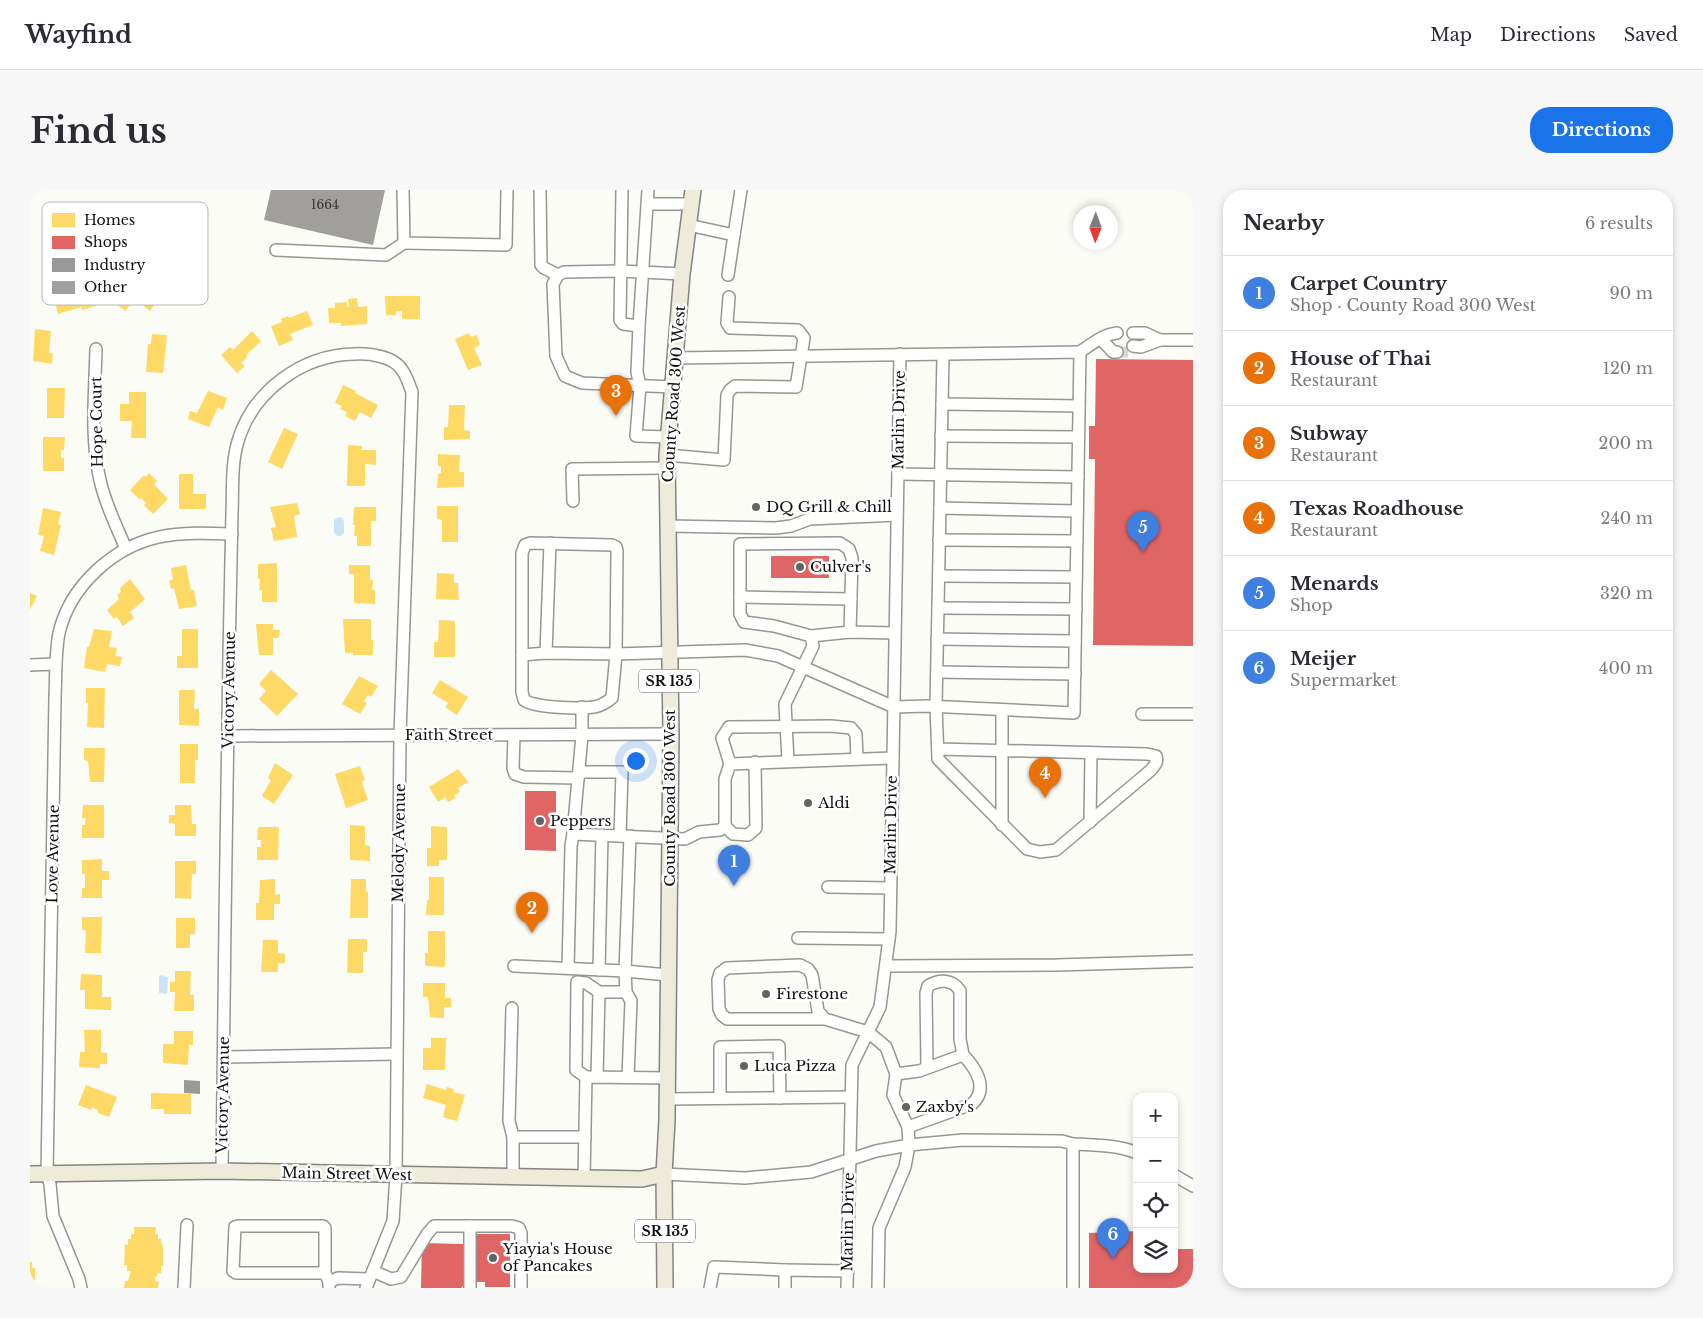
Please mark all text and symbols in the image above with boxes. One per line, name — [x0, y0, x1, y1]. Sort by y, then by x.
text: Wayfind — [25, 20, 132, 49]
text: Map — [1430, 24, 1472, 46]
text: Directions — [1500, 24, 1596, 46]
text: Saved — [1624, 24, 1678, 46]
button: Directions — [1530, 107, 1673, 153]
text: Find us — [30, 109, 167, 152]
house number: 1664 — [311, 197, 339, 212]
legend — [42, 202, 208, 305]
north arrow — [1073, 205, 1118, 250]
text: Nearby — [1243, 210, 1324, 236]
text: Homes — [84, 211, 135, 229]
text: 6 results — [1585, 213, 1653, 233]
text: Shops — [84, 233, 128, 251]
text: Industry — [84, 256, 146, 274]
text: Carpet Country — [1290, 272, 1447, 295]
text: Other — [84, 278, 127, 296]
text: 1 — [1256, 283, 1262, 303]
text: 90 m — [1610, 283, 1653, 303]
text: Shop · County Road 300 West — [1290, 295, 1536, 315]
street label: County Road 300 West — [658, 304, 689, 483]
text: House of Thai — [1290, 347, 1431, 370]
text: 2 — [1254, 358, 1264, 378]
text: 120 m — [1603, 358, 1653, 378]
street label: Marlin Drive — [888, 370, 909, 470]
text: Restaurant — [1290, 370, 1378, 390]
pin: 3 — [600, 375, 632, 416]
street label: Hope Court — [86, 376, 107, 468]
text: Subway — [1290, 422, 1368, 445]
text: 3 — [1254, 433, 1264, 453]
text: 200 m — [1599, 433, 1653, 453]
text: Restaurant — [1290, 445, 1378, 465]
place label: DQ Grill & Chill — [766, 497, 892, 516]
text: Texas Roadhouse — [1290, 497, 1464, 520]
marker: DQ Grill & Chill — [750, 501, 762, 513]
text: 4 — [1254, 508, 1264, 528]
text: 240 m — [1601, 508, 1653, 528]
pin: 5 — [1127, 511, 1159, 552]
text: Restaurant — [1290, 520, 1378, 540]
place label: Culver's — [810, 557, 871, 576]
marker: Culver's — [794, 561, 806, 573]
text: Menards — [1290, 572, 1379, 595]
text: 5 — [1254, 583, 1264, 603]
text: 320 m — [1600, 583, 1653, 603]
text: Shop — [1290, 595, 1333, 615]
street label: Victory Avenue — [218, 631, 239, 750]
text: Meijer — [1290, 647, 1356, 670]
text: 6 — [1254, 658, 1264, 678]
text: 400 m — [1599, 658, 1653, 678]
road number: SR 135 — [639, 670, 699, 692]
text: Supermarket — [1290, 670, 1397, 690]
street label: County Road 300 West — [660, 709, 679, 887]
street label: Faith Street — [405, 725, 494, 744]
your location — [623, 748, 649, 774]
pin: 4 — [1029, 757, 1061, 798]
street label: Marlin Drive — [880, 775, 901, 875]
street label: Melody Avenue — [388, 783, 409, 903]
place label: Aldi — [817, 793, 850, 812]
marker: Aldi — [802, 797, 814, 809]
street label: Love Avenue — [42, 805, 63, 903]
place label: Peppers — [550, 811, 612, 830]
marker: Peppers — [534, 815, 546, 827]
pin: 1 — [718, 845, 750, 886]
pin: 2 — [516, 892, 548, 933]
place label: Firestone — [776, 984, 848, 1003]
marker: Firestone — [760, 988, 772, 1000]
street label: Victory Avenue — [212, 1036, 233, 1155]
place label: Luca Pizza — [754, 1056, 837, 1075]
marker: Luca Pizza — [738, 1060, 750, 1072]
map controls — [1133, 1093, 1178, 1273]
button: + — [1133, 1093, 1178, 1138]
place label: Zaxby's — [916, 1097, 974, 1116]
marker: Zaxby's — [900, 1101, 912, 1113]
button: − — [1133, 1138, 1178, 1183]
street label: Main Street West — [281, 1163, 413, 1184]
street label: Marlin Drive — [837, 1172, 858, 1272]
button: locate — [1133, 1183, 1178, 1228]
pin: 6 — [1097, 1218, 1129, 1259]
road number: SR 135 — [635, 1220, 695, 1242]
button: layers — [1133, 1228, 1178, 1273]
place label: Yiayia's House of Pancakes — [502, 1239, 613, 1275]
marker: Yiayia's House of Pancakes — [487, 1252, 499, 1264]

